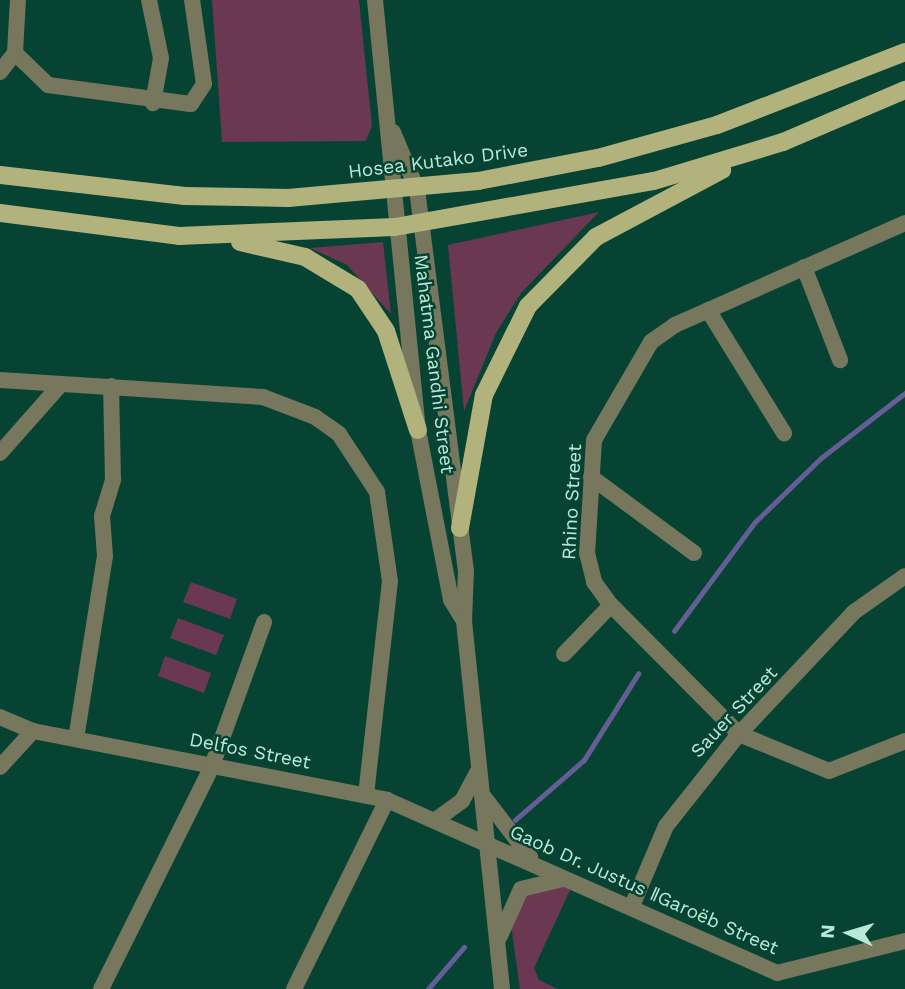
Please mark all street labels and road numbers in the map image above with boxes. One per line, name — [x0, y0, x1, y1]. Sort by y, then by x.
street label: Hosea Kutako Drive — [347, 139, 529, 183]
street label: Mahatma Gandhi Street — [409, 253, 459, 475]
street label: Rhino Street — [558, 443, 586, 561]
street label: Sauer Street — [686, 661, 782, 763]
street label: Delfos Street — [188, 728, 312, 774]
street label: Gaob Dr. Justus ǁGaroëb Street — [506, 820, 782, 960]

